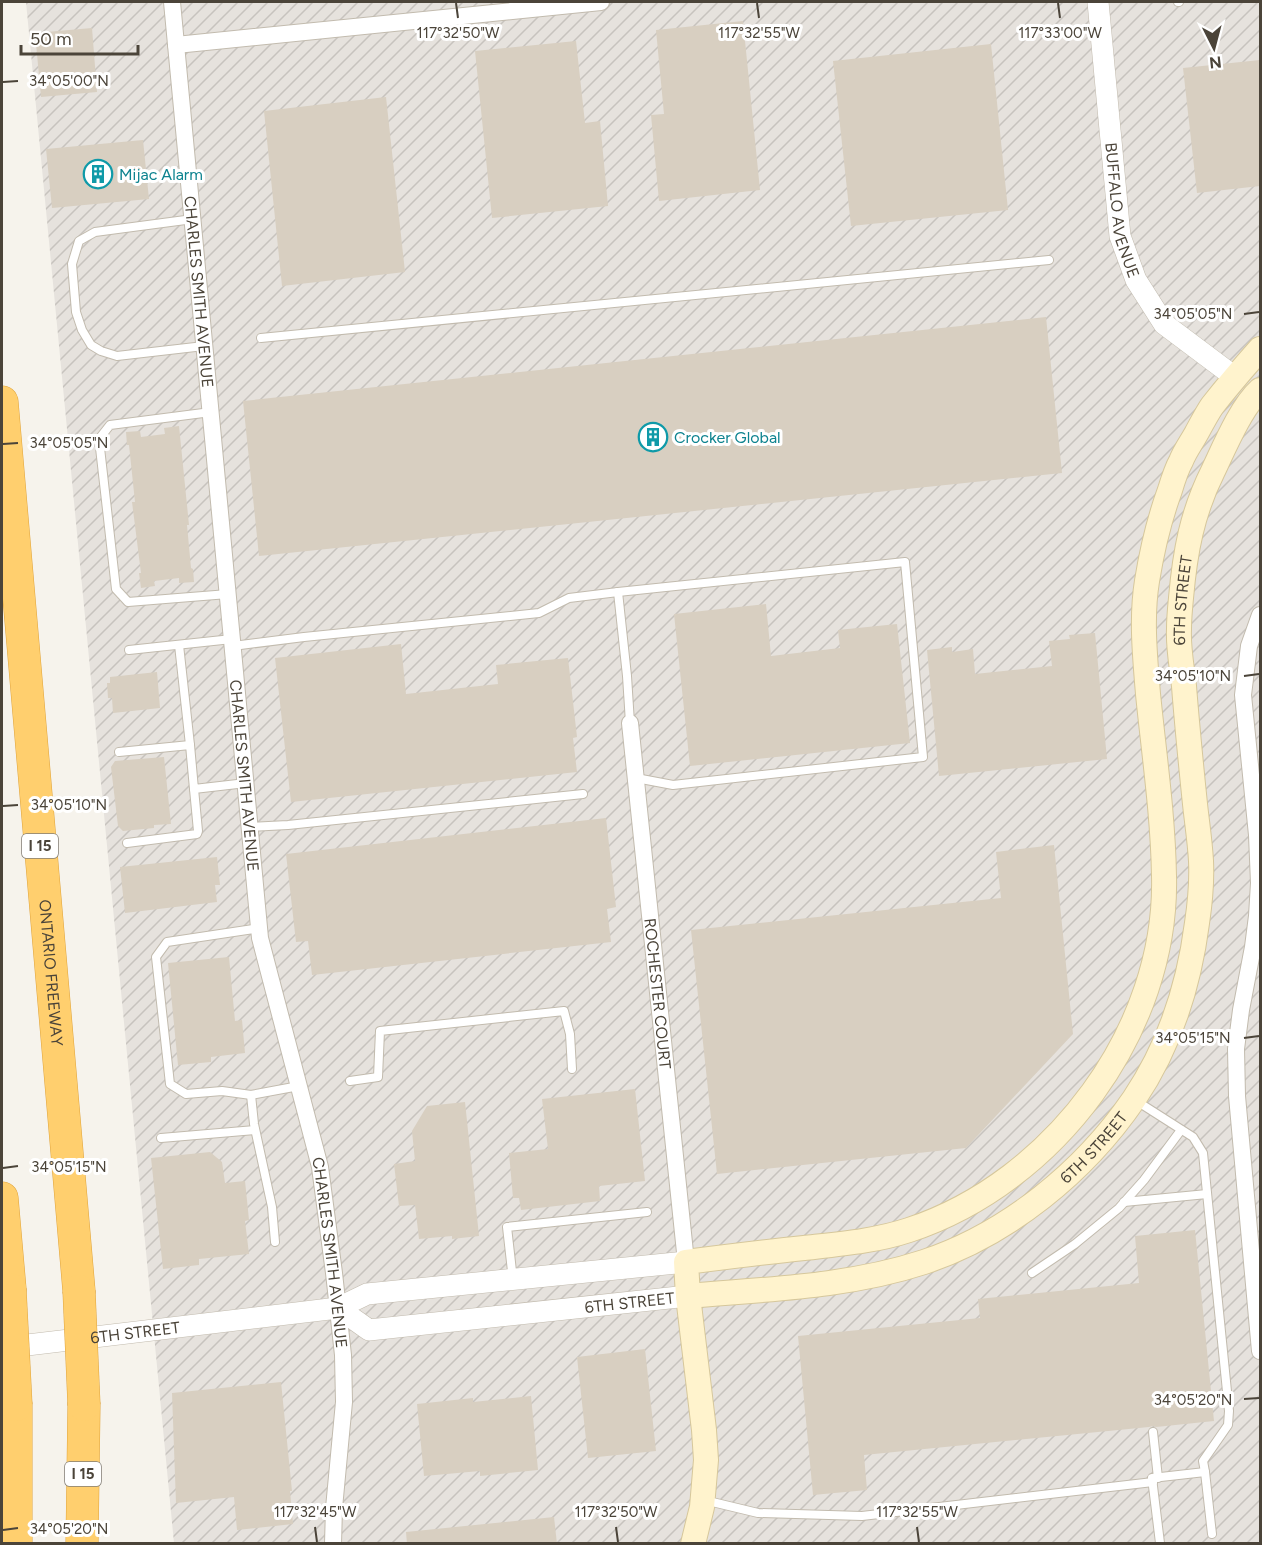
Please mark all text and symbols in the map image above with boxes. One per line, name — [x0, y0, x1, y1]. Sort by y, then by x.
scale bar — [21, 18, 138, 56]
north arrow — [1184, 18, 1244, 78]
text: 117°32'50"W — [417, 24, 500, 42]
text: 117°32'55"W — [718, 24, 801, 42]
text: 117°33'00"W — [1018, 24, 1102, 42]
text: 50 m — [30, 28, 72, 50]
text: N — [1208, 52, 1223, 73]
text: 34°05'00"N — [29, 72, 109, 90]
street label: BUFFALO AVENUE — [1102, 142, 1144, 280]
building icon: Mijac Alarm — [82, 158, 114, 190]
place label: Mijac Alarm — [119, 165, 203, 184]
street label: CHARLES SMITH AVENUE — [181, 195, 218, 388]
text: 34°05'05"N — [1154, 305, 1232, 323]
building icon: Crocker Global — [637, 421, 669, 453]
place label: Crocker Global — [674, 428, 781, 447]
text: 34°05'05"N — [30, 434, 108, 452]
street label: 6TH STREET — [1169, 554, 1196, 646]
text: 34°05'10"N — [1155, 667, 1231, 685]
street label: CHARLES SMITH AVENUE — [226, 679, 263, 872]
text: 34°05'10"N — [31, 796, 107, 814]
road number: I 15 — [22, 834, 58, 858]
street label: ONTARIO FREEWAY — [36, 899, 67, 1047]
street label: ROCHESTER COURT — [641, 917, 675, 1070]
text: 34°05'15"N — [1155, 1029, 1231, 1047]
street label: 6TH STREET — [1056, 1108, 1131, 1187]
street label: CHARLES SMITH AVENUE — [308, 1155, 352, 1349]
text: 34°05'15"N — [31, 1158, 107, 1176]
street label: 6TH STREET — [584, 1288, 676, 1316]
street label: 6TH STREET — [89, 1317, 181, 1347]
text: 34°05'20"N — [1154, 1391, 1232, 1409]
road number: I 15 — [65, 1462, 101, 1486]
text: 117°32'45"W — [274, 1503, 357, 1521]
text: 117°32'50"W — [575, 1503, 658, 1521]
text: 117°32'55"W — [876, 1503, 959, 1521]
text: 34°05'20"N — [30, 1520, 108, 1538]

